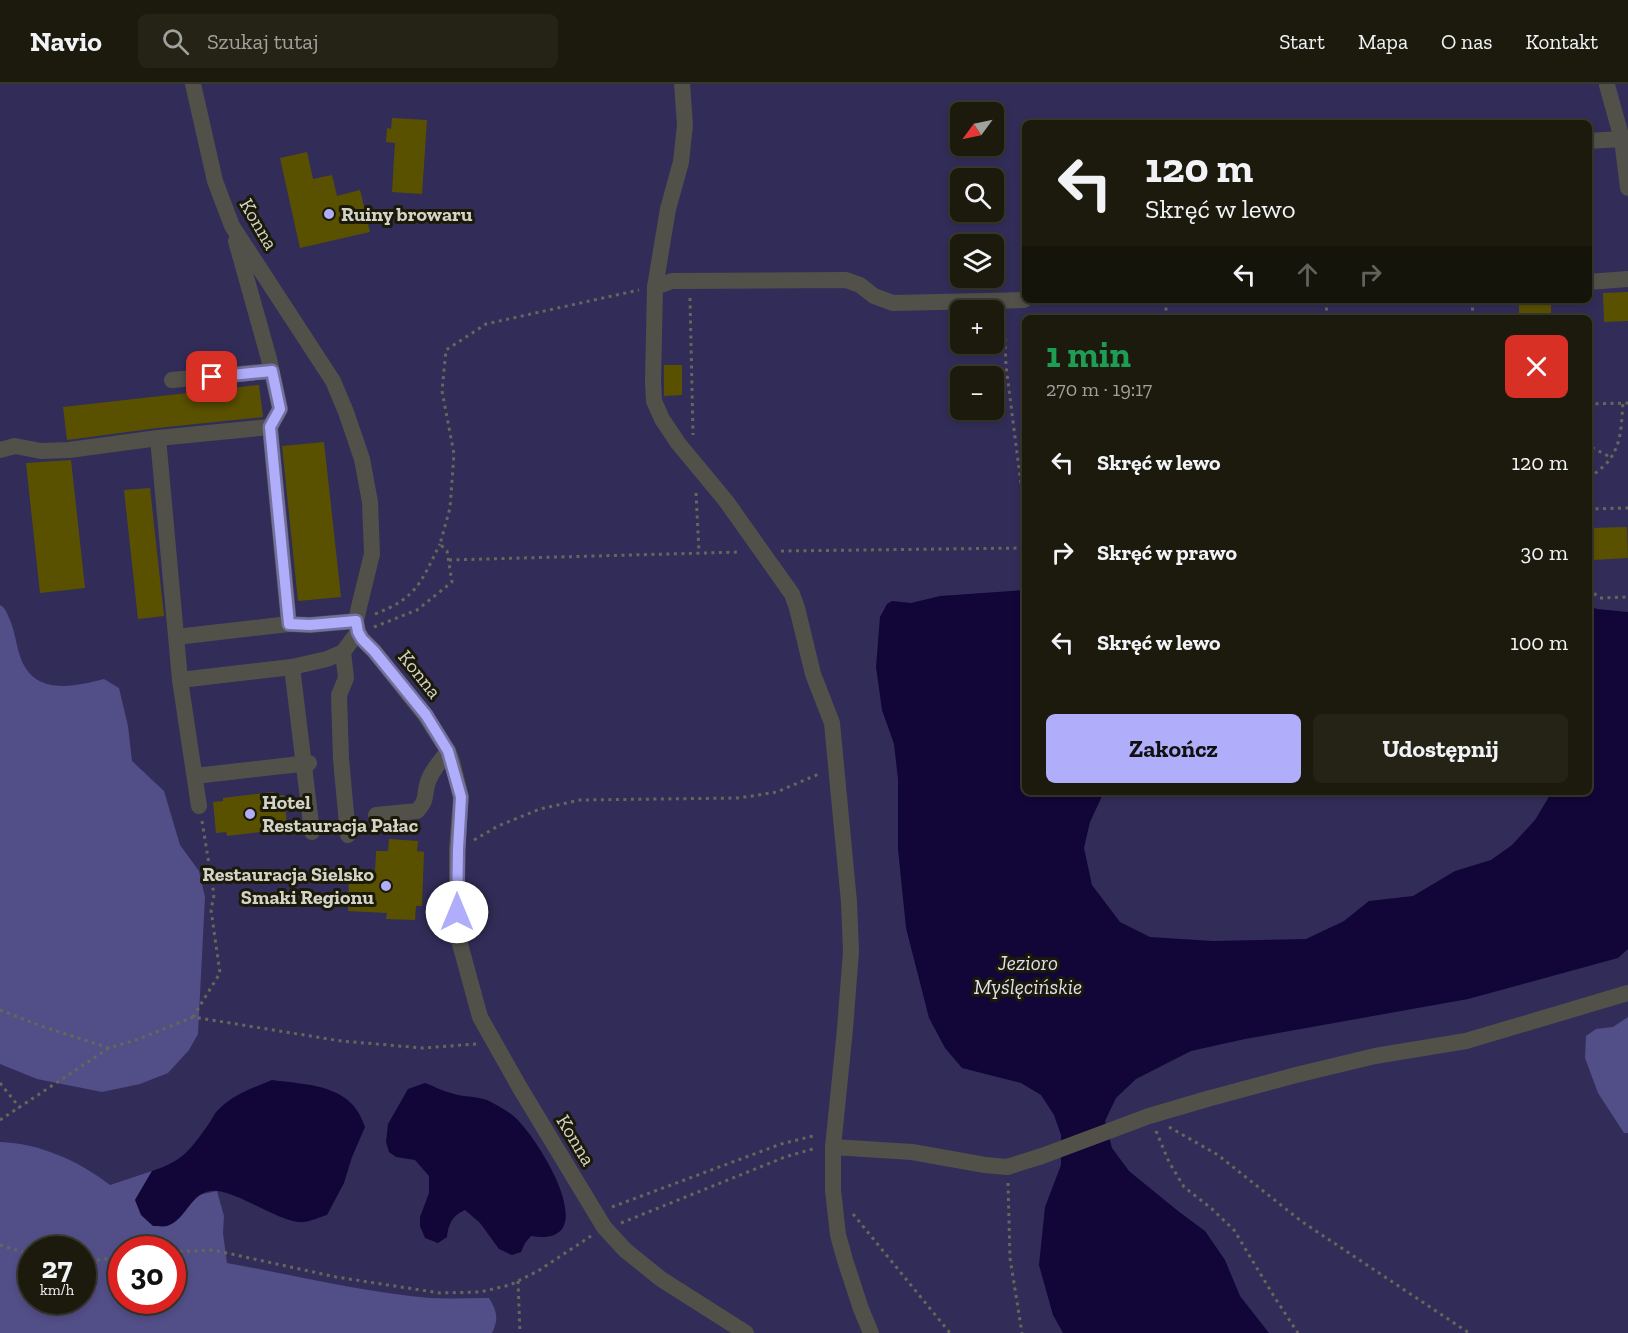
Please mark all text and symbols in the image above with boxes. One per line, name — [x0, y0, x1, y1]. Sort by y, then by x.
search box — [138, 14, 558, 68]
text: Navio — [30, 25, 102, 58]
icon: search — [159, 25, 192, 58]
text: Szukaj tutaj — [207, 28, 319, 55]
text: Start — [1279, 29, 1325, 54]
text: Mapa — [1358, 29, 1408, 54]
text: O nas — [1441, 29, 1492, 54]
text: Kontakt — [1525, 29, 1598, 54]
north arrow — [950, 102, 1004, 156]
map controls — [950, 102, 1004, 420]
text: 120 m — [1145, 142, 1253, 193]
icon: left — [1046, 144, 1124, 222]
button: search — [950, 168, 1004, 222]
text: Skręć w lewo — [1145, 193, 1296, 225]
street label: Konna — [235, 194, 283, 254]
place label: Ruiny browaru — [341, 202, 473, 226]
marker: Ruiny browaru — [322, 207, 336, 221]
button: layers — [950, 234, 1004, 288]
icon: left — [1228, 258, 1261, 291]
icon: ahead — [1291, 258, 1324, 291]
icon: right — [1354, 258, 1387, 291]
button: + — [950, 300, 1004, 354]
text: 1 min — [1046, 333, 1131, 376]
button: close — [1505, 335, 1568, 398]
pin — [186, 351, 237, 402]
icon: arrive — [195, 360, 228, 393]
button: − — [950, 366, 1004, 420]
text: 270 m · 19:17 — [1046, 377, 1152, 401]
icon: left — [1046, 446, 1079, 479]
text: Skręć w lewo — [1097, 449, 1221, 476]
text: 120 m — [1512, 449, 1568, 476]
icon: right — [1046, 536, 1079, 569]
text: Skręć w prawo — [1097, 539, 1237, 566]
text: 30 m — [1521, 539, 1568, 566]
icon: left — [1046, 626, 1079, 659]
text: Skręć w lewo — [1097, 629, 1221, 656]
text: 100 m — [1510, 629, 1568, 656]
street label: Konna — [393, 645, 447, 703]
button: Zakończ — [1046, 714, 1301, 783]
button: Udostępnij — [1313, 714, 1568, 783]
place label: Hotel Restauracja Pałac — [262, 790, 419, 837]
marker: Hotel Restauracja Pałac — [243, 807, 257, 821]
place label: Restauracja Sielsko Smaki Regionu — [202, 862, 375, 909]
marker: Restauracja Sielsko Smaki Regionu — [379, 879, 393, 893]
position arrow — [425, 880, 489, 944]
water label: Jezioro Myślęcińskie — [974, 950, 1082, 999]
street label: Konna — [551, 1110, 601, 1170]
speed limit sign: 30 — [108, 1236, 186, 1314]
text: 27 — [42, 1250, 72, 1286]
text: km/h — [40, 1281, 74, 1299]

